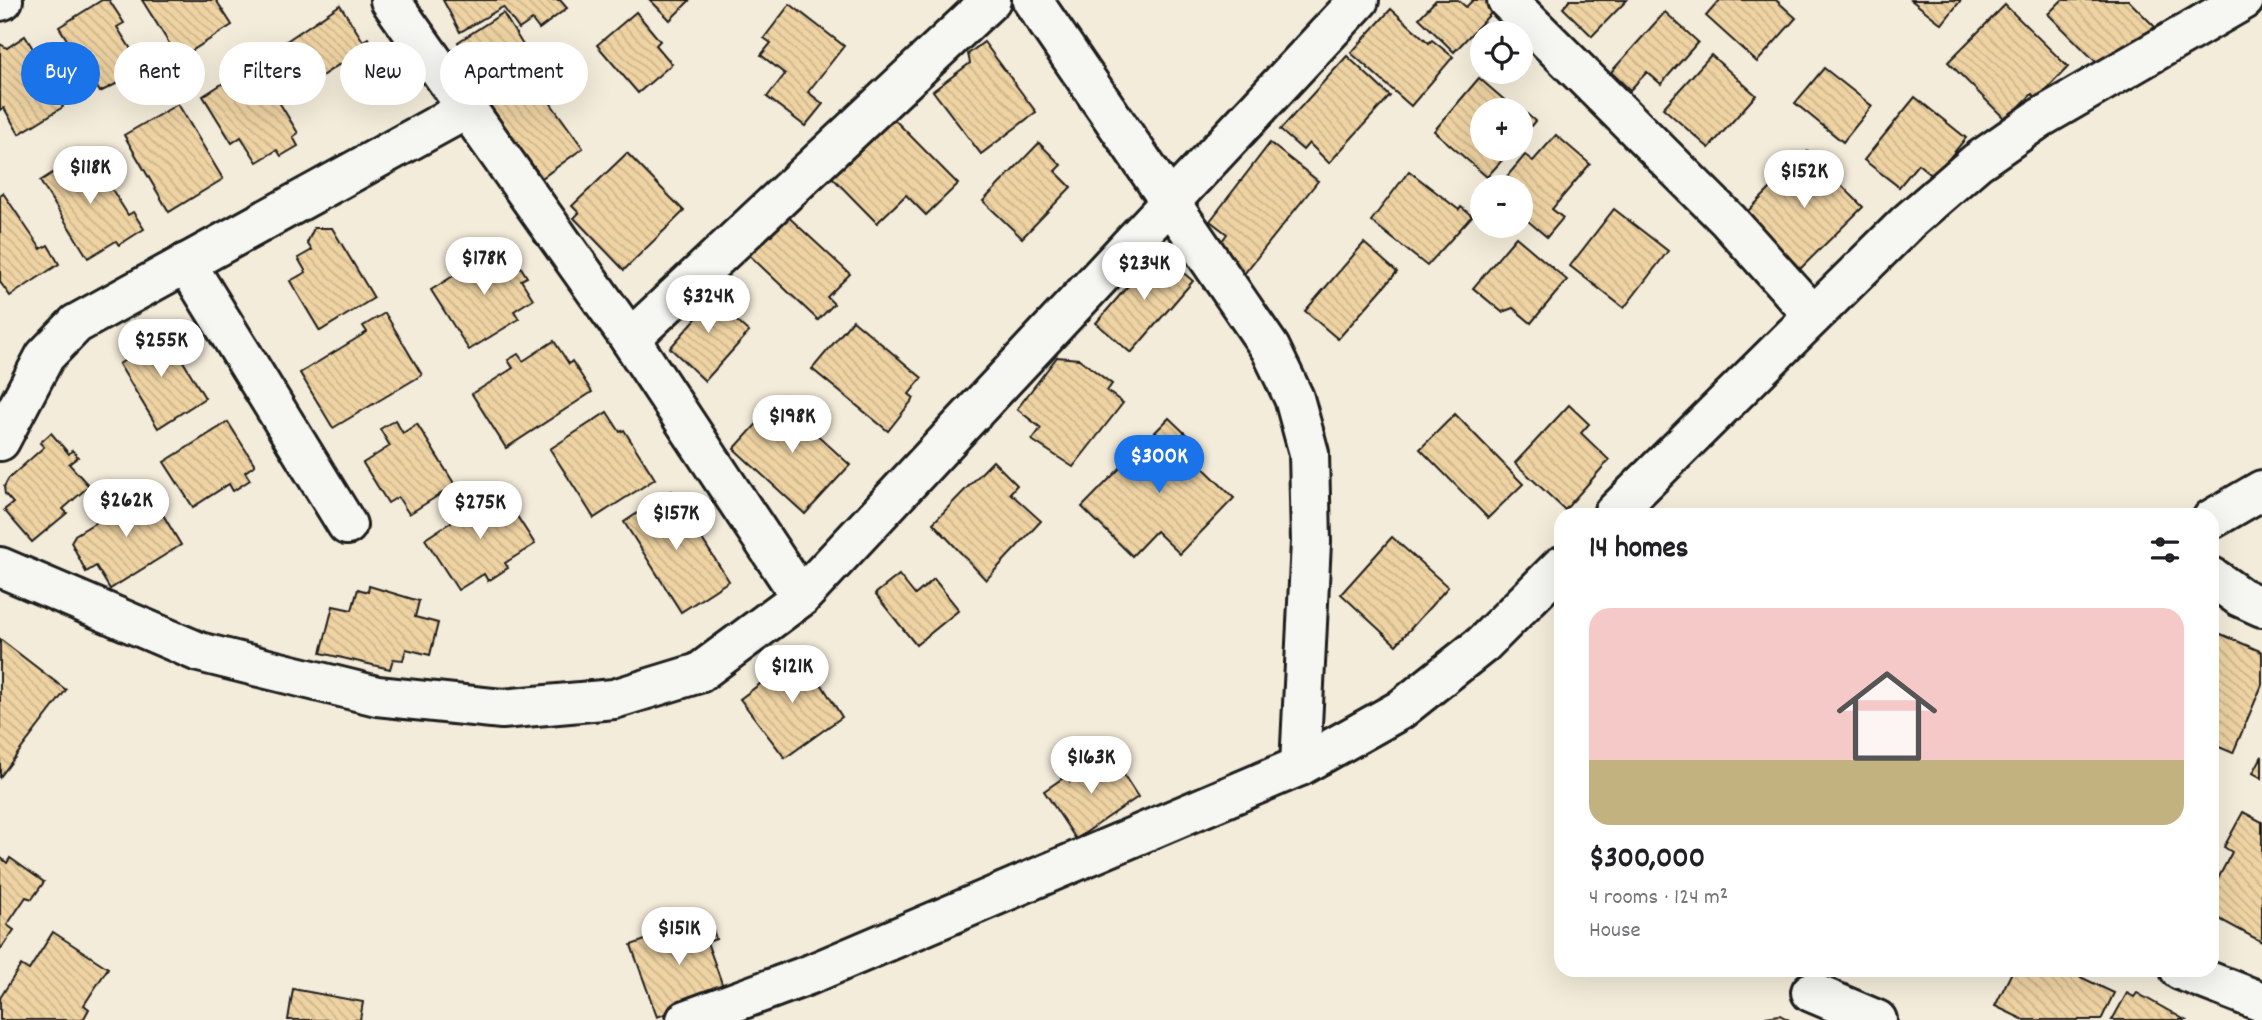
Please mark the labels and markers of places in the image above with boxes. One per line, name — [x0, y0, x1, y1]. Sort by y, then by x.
pin: $118K — [41, 146, 139, 206]
pin: $152K — [1755, 150, 1853, 210]
pin: $178K — [435, 238, 533, 297]
pin: $234K — [1095, 243, 1193, 302]
pin: $324K — [659, 276, 757, 335]
pin: $255K — [112, 320, 210, 379]
pin: $198K — [743, 396, 841, 455]
pin: $300K — [1110, 435, 1208, 495]
pin: $262K — [77, 480, 175, 539]
pin: $275K — [431, 482, 529, 541]
pin: $157K — [627, 492, 725, 552]
pin: $121K — [743, 646, 841, 705]
pin: $163K — [1042, 736, 1140, 796]
pin: $151K — [630, 908, 728, 967]

